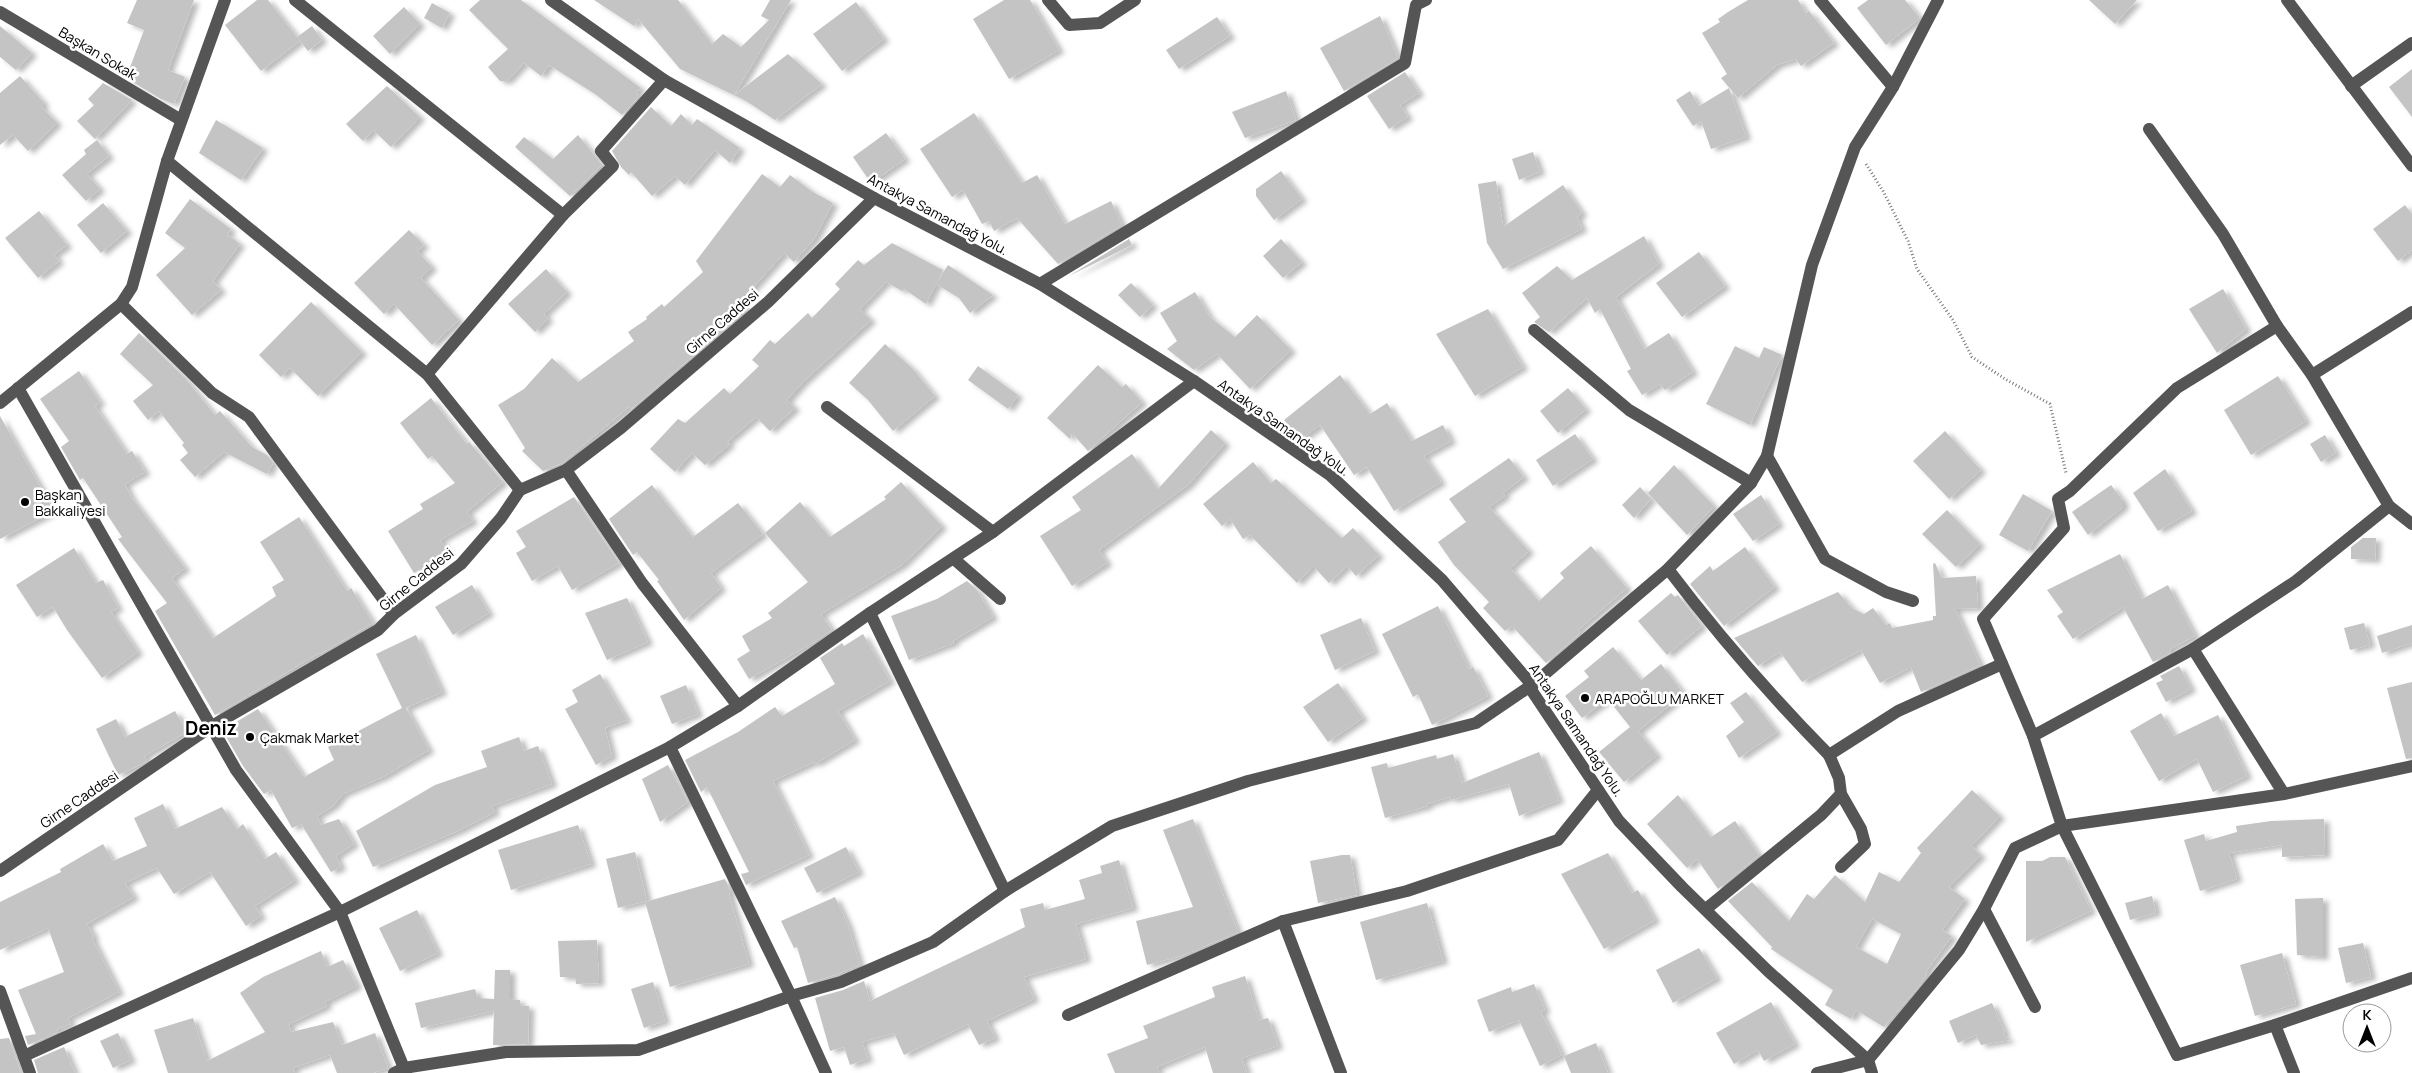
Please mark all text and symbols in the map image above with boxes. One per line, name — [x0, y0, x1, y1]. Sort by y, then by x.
street label: Başkan Sokak — [55, 22, 142, 84]
street label: Antakya Samandağ Yolu. — [864, 169, 1012, 259]
street label: Girne Caddesi — [682, 284, 762, 358]
street label: Antakya Samandağ Yolu. — [1214, 374, 1354, 480]
place label: Başkan Bakkaliyesi — [35, 485, 105, 520]
marker: Başkan Bakkaliyesi — [19, 496, 31, 508]
street label: Girne Caddesi — [375, 543, 457, 615]
street label: Antakya Samandağ Yolu. — [1525, 660, 1629, 800]
place label: ARAPOĞLU MARKET — [1595, 689, 1725, 708]
marker: ARAPOĞLU MARKET — [1579, 692, 1591, 704]
district label: Deniz — [185, 715, 237, 741]
place label: Çakmak Market — [260, 728, 360, 747]
marker: Çakmak Market — [244, 731, 256, 743]
street label: Girne Caddesi — [36, 766, 122, 832]
north arrow — [2342, 1003, 2392, 1053]
text: K — [2362, 1005, 2372, 1024]

